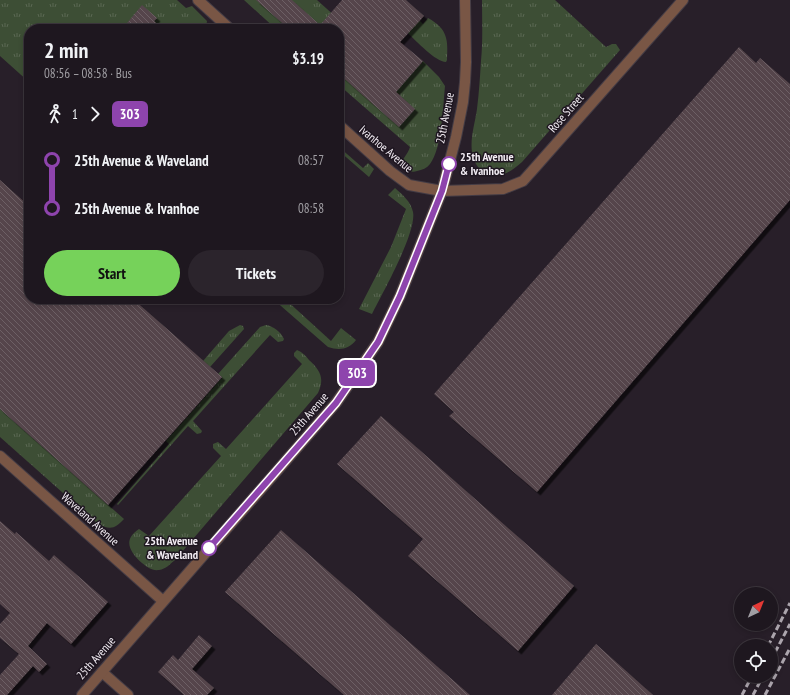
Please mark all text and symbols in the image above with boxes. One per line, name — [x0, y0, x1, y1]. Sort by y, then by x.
text: 2 min — [44, 36, 88, 64]
text: $3.19 — [292, 49, 324, 68]
text: 08:56 – 08:58 · Bus — [44, 65, 132, 82]
street label: Rose Street — [545, 90, 587, 135]
street label: 25th Avenue — [432, 91, 457, 145]
icon: walk — [44, 103, 66, 125]
icon: forward — [84, 103, 106, 125]
text: 303 — [120, 105, 140, 123]
text: 1 — [72, 106, 78, 123]
street label: Ivanhoe Avenue — [356, 122, 416, 175]
place label: 25th Avenue & Ivanhoe — [460, 149, 514, 178]
text: 25th Avenue & Waveland — [74, 151, 209, 170]
text: 08:57 — [298, 152, 324, 169]
marker: 25th Avenue & Ivanhoe — [441, 156, 457, 172]
text: 25th Avenue & Ivanhoe — [74, 199, 200, 218]
text: 08:58 — [298, 200, 324, 217]
button: Start — [44, 250, 180, 296]
button: Tickets — [188, 250, 324, 296]
line badge: 303 — [334, 360, 380, 386]
text: 303 — [347, 364, 367, 382]
street label: 25th Avenue — [286, 389, 331, 438]
street label: Waveland Avenue — [58, 489, 122, 549]
place label: 25th Avenue & Waveland — [144, 533, 198, 562]
marker: 25th Avenue & Waveland — [201, 540, 217, 556]
north arrow — [734, 587, 778, 631]
map controls — [734, 587, 778, 683]
street label: 25th Avenue — [73, 633, 118, 682]
button: locate — [734, 639, 778, 683]

